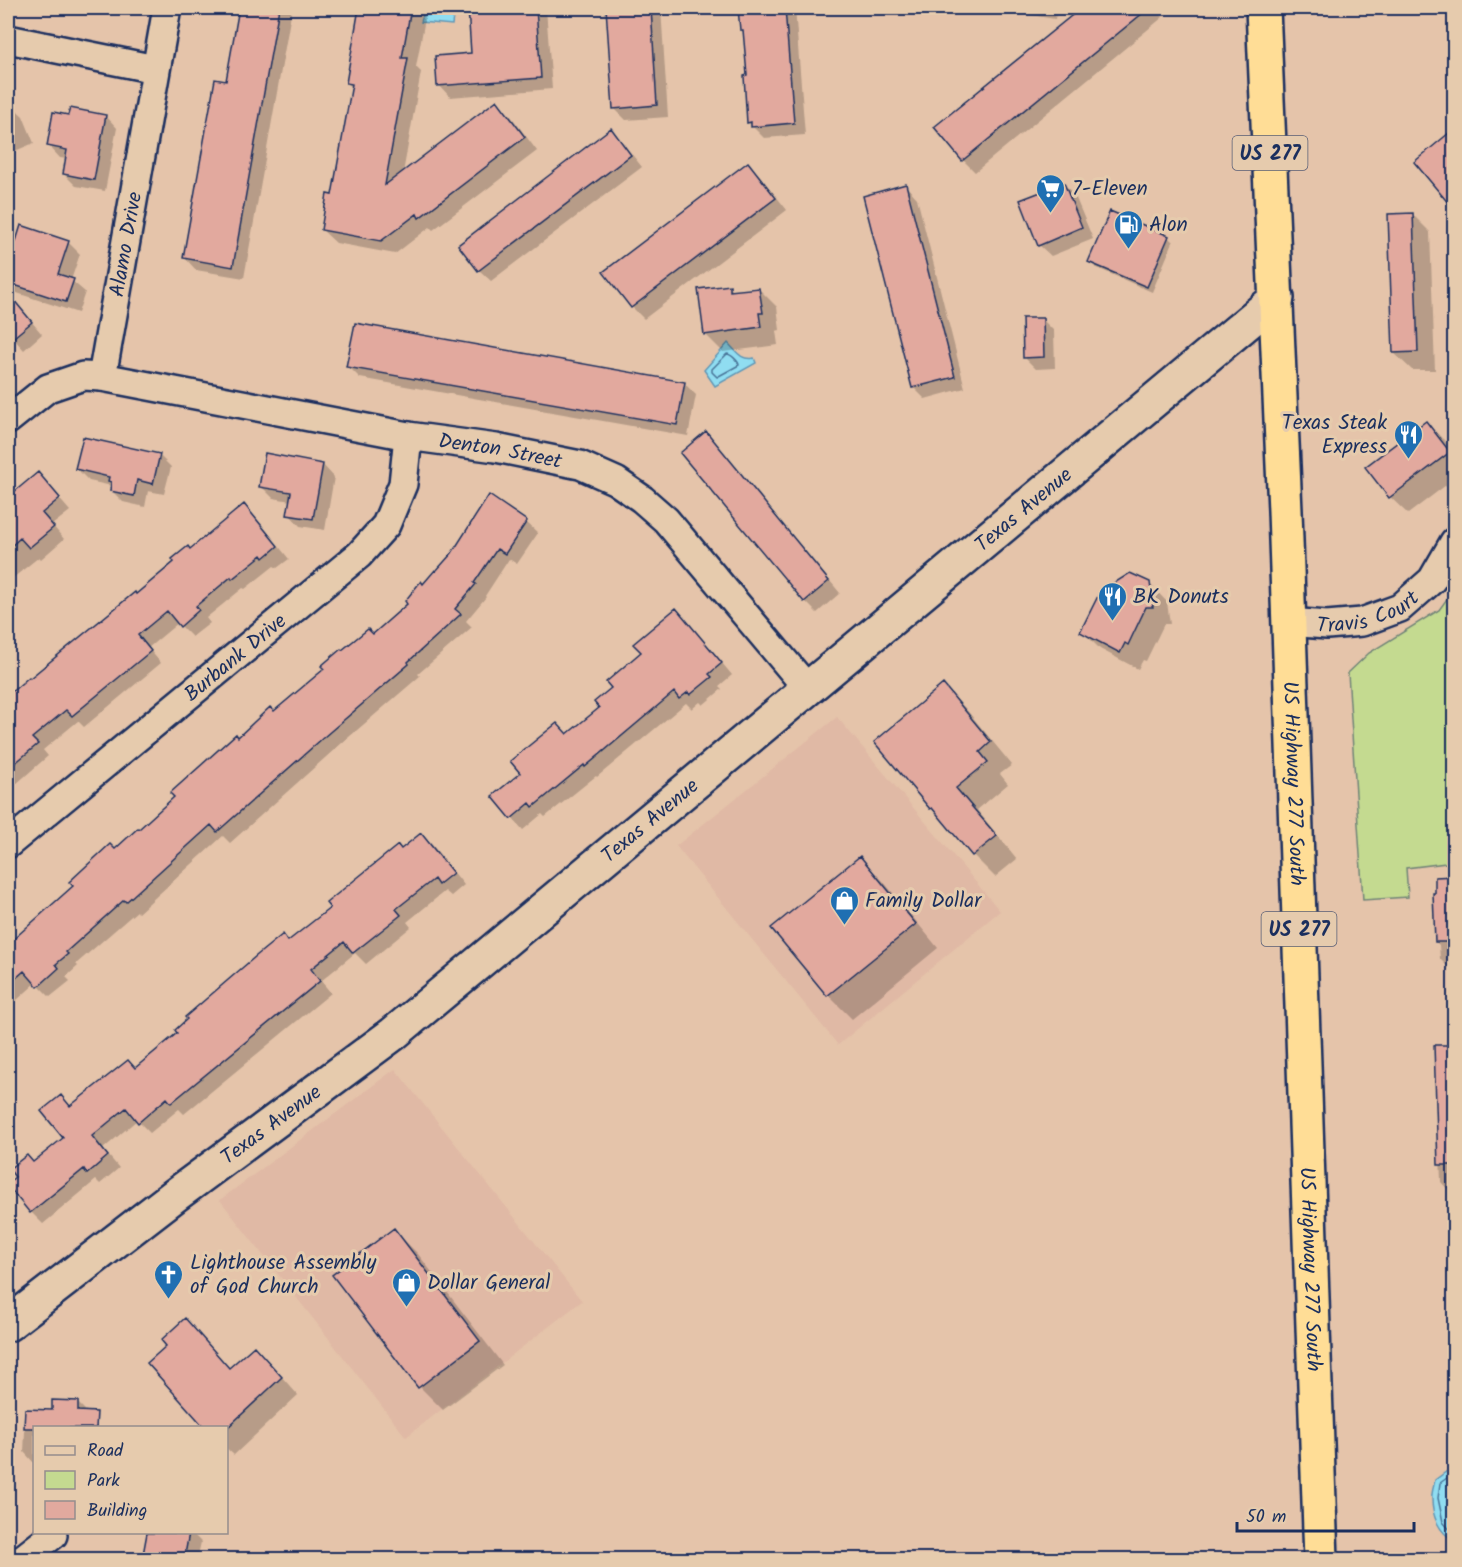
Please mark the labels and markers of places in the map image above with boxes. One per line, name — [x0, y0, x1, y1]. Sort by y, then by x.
supermarket icon: 7-Eleven — [1035, 172, 1067, 214]
place label: 7-Eleven — [1072, 173, 1148, 206]
fuel station icon: Alon — [1112, 208, 1144, 250]
place label: Alon — [1149, 209, 1188, 242]
place label: Texas Steak Express — [1282, 407, 1387, 464]
restaurant icon: Texas Steak Express — [1392, 418, 1424, 460]
restaurant icon: BK Donuts — [1096, 580, 1128, 622]
place label: BK Donuts — [1133, 581, 1229, 614]
shop icon: Family Dollar — [828, 884, 860, 926]
place label: Family Dollar — [865, 885, 982, 918]
place label: Lighthouse Assembly of God Church — [190, 1247, 377, 1304]
church icon: Lighthouse Assembly of God Church — [153, 1258, 185, 1300]
shop icon: Dollar General — [390, 1266, 422, 1308]
place label: Dollar General — [427, 1267, 550, 1300]

